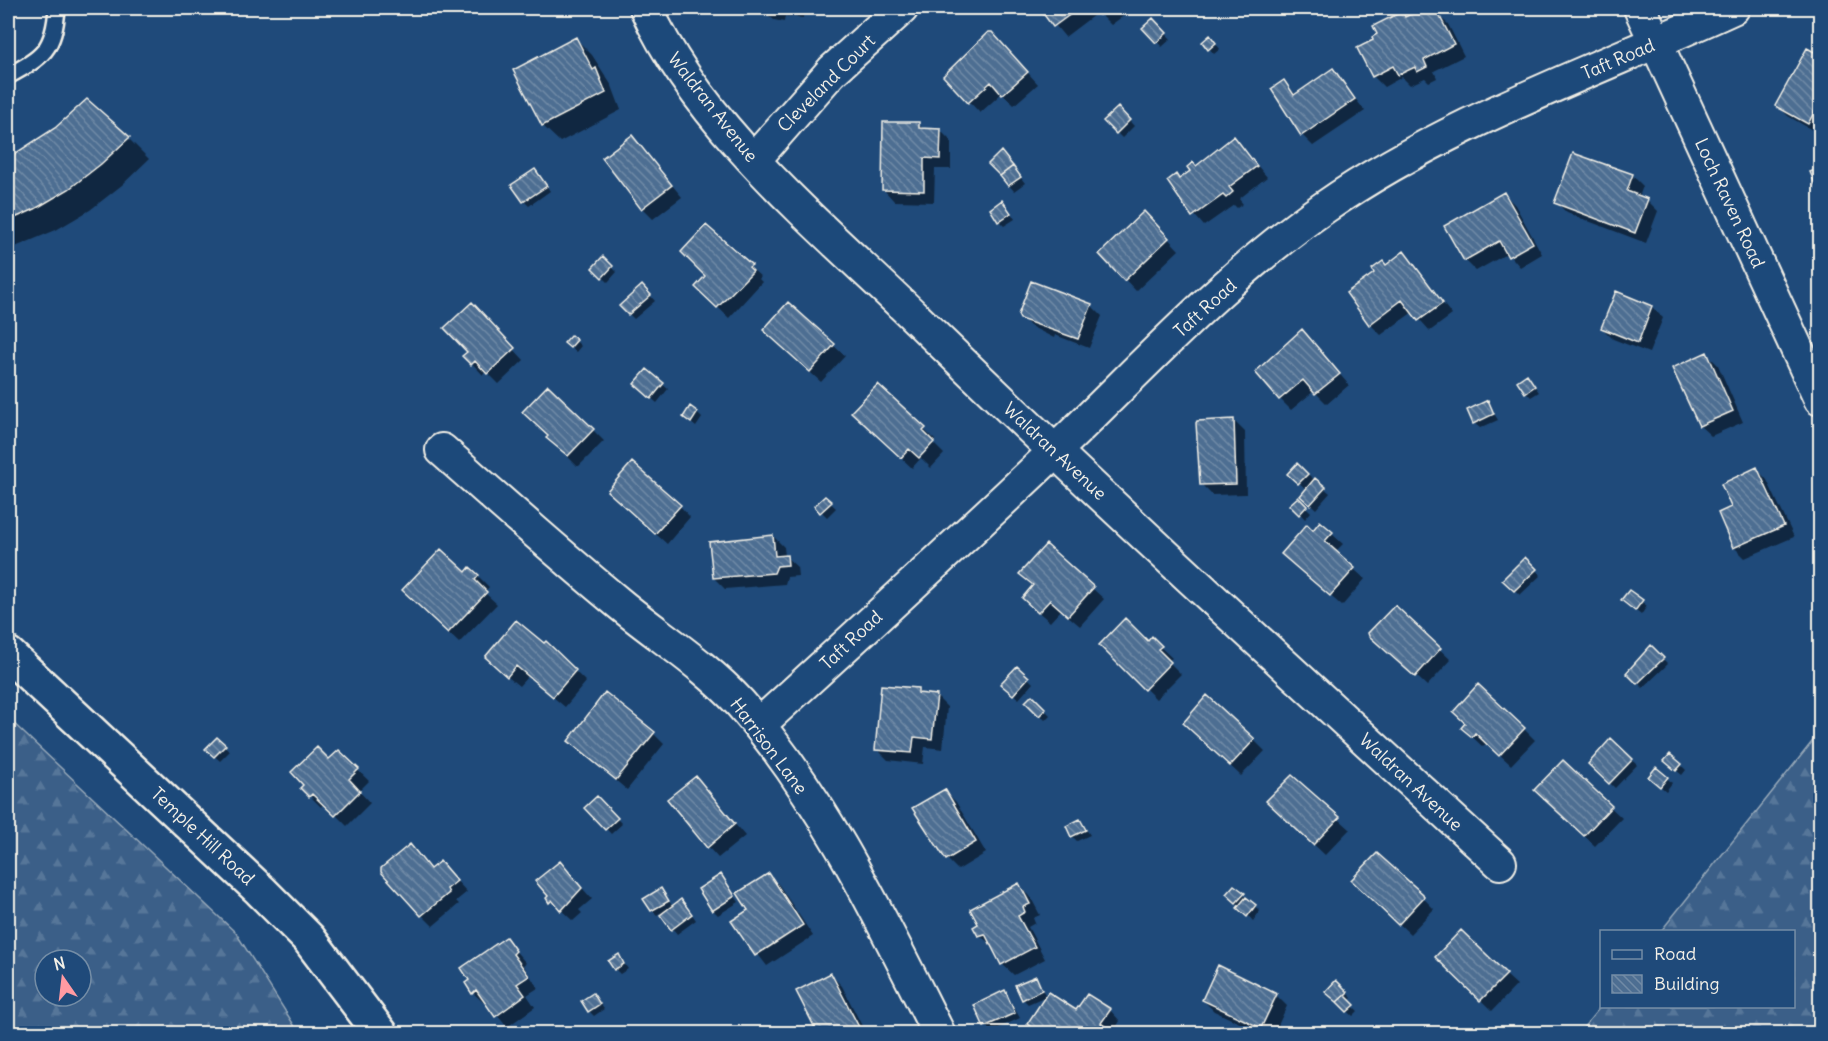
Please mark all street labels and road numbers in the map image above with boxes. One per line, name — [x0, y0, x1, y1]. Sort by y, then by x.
street label: Cleveland Court — [772, 29, 880, 137]
street label: Taft Road — [1578, 33, 1658, 85]
street label: Waldran Avenue — [663, 47, 763, 167]
street label: Loch Raven Road — [1690, 134, 1770, 272]
street label: Taft Road — [1169, 273, 1242, 342]
street label: Waldran Avenue — [998, 397, 1112, 505]
street label: Taft Road — [815, 605, 887, 675]
street label: Harrison Lane — [725, 693, 813, 799]
street label: Waldran Avenue — [1354, 728, 1468, 836]
street label: Temple Hill Road — [146, 782, 260, 890]

